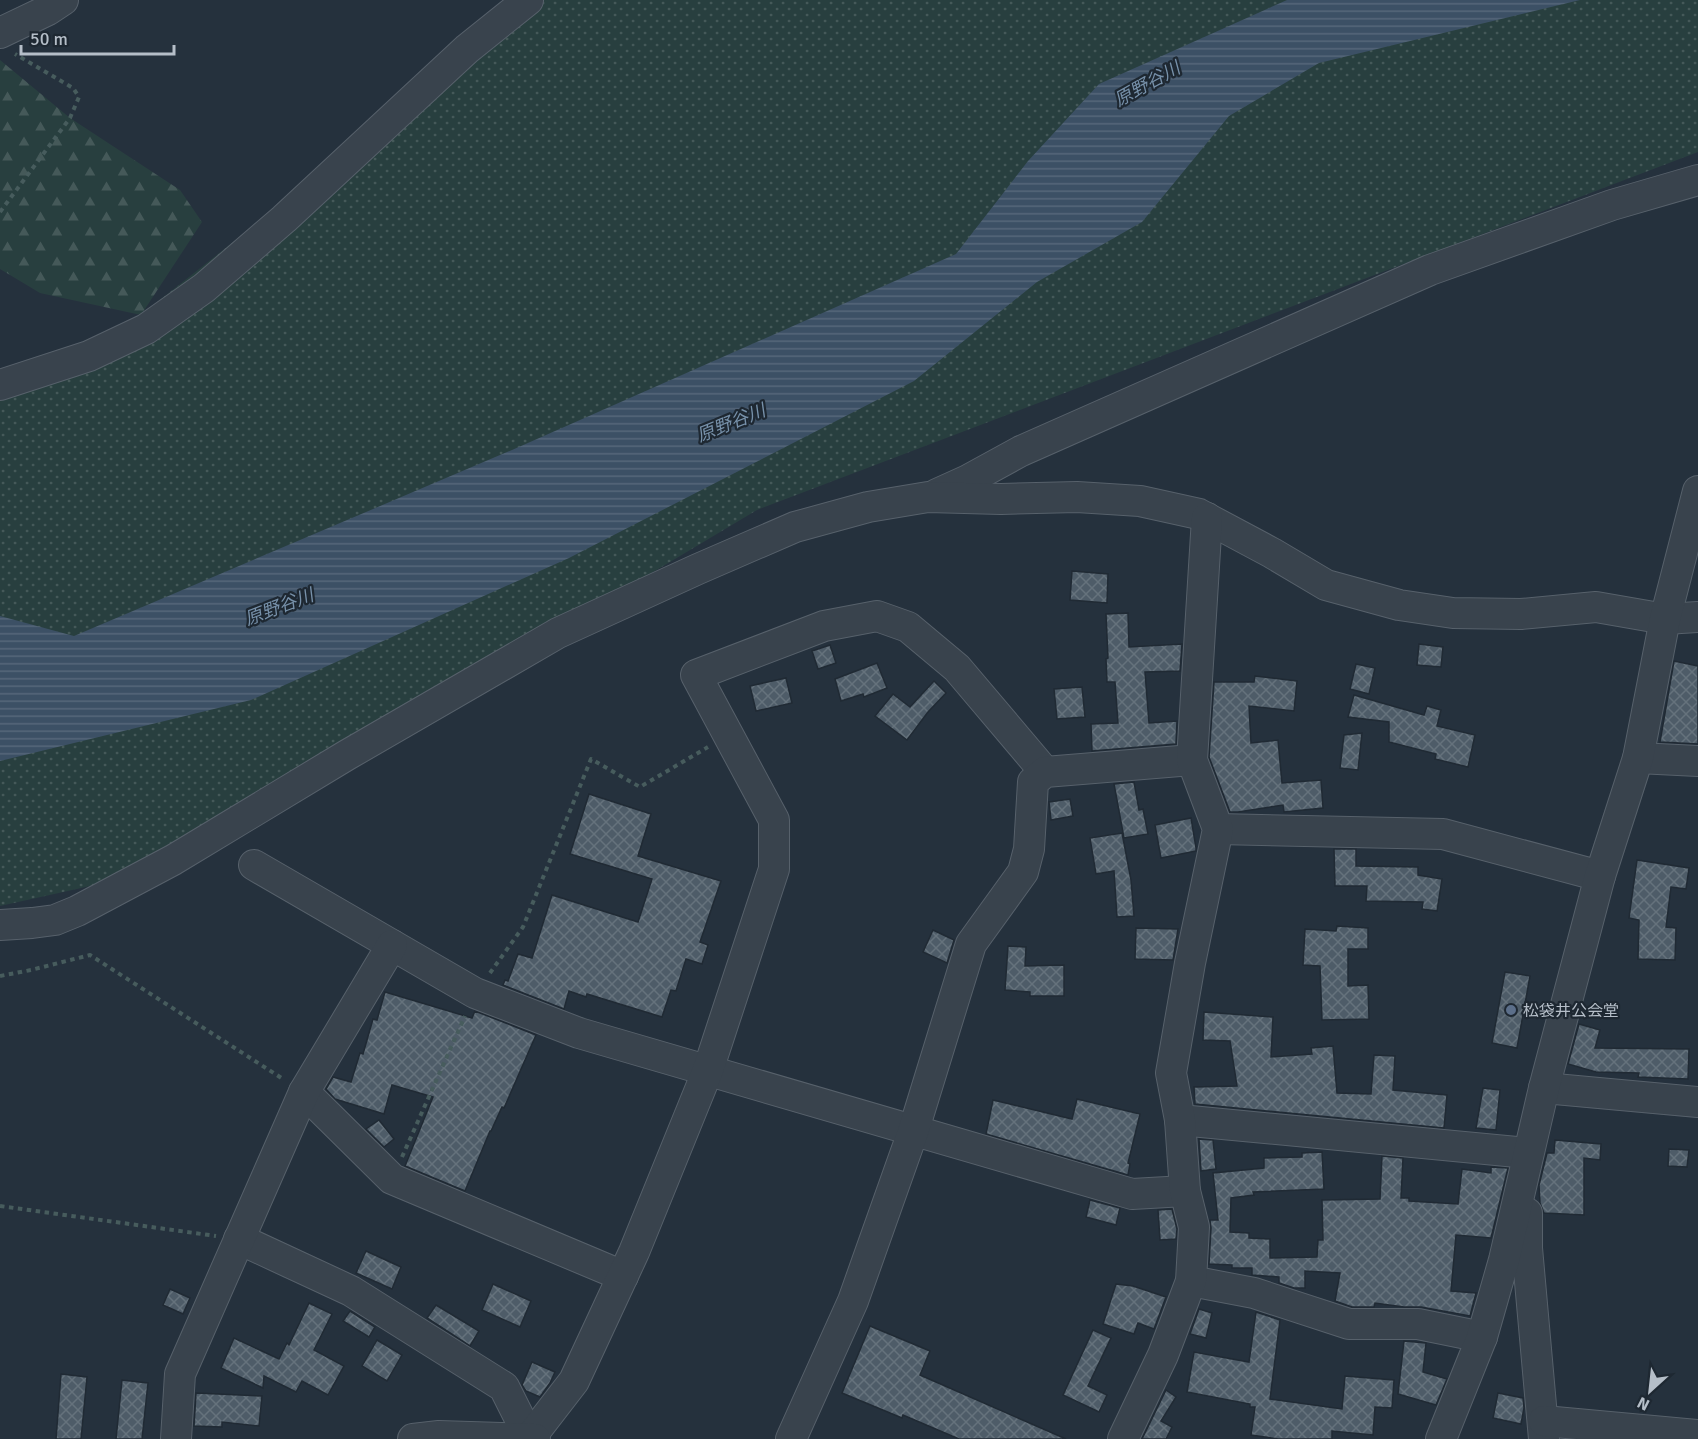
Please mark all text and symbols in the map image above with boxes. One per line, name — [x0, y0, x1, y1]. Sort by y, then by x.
scale bar — [21, 18, 174, 56]
text: 50 m — [30, 28, 68, 50]
water label: 原野谷川 — [1110, 56, 1186, 111]
water label: 原野谷川 — [694, 399, 770, 447]
water label: 原野谷川 — [241, 583, 318, 630]
place label: 松袋井公会堂 — [1523, 1001, 1619, 1021]
marker: 松袋井公会堂 — [1504, 1003, 1518, 1017]
north arrow — [1620, 1361, 1680, 1421]
text: N — [1634, 1392, 1653, 1415]

